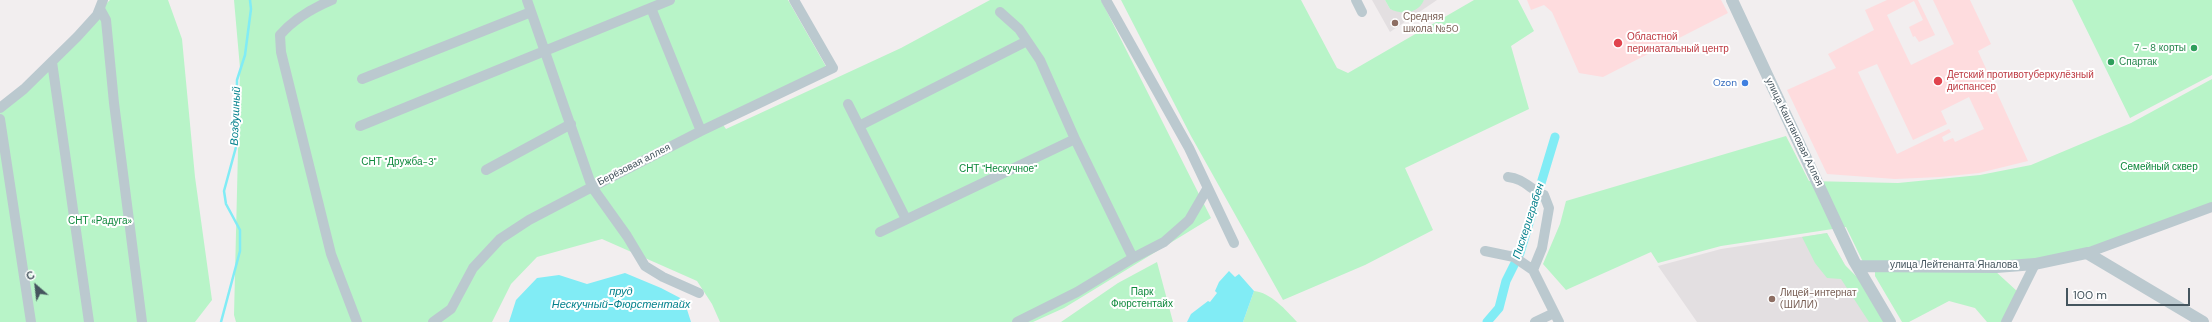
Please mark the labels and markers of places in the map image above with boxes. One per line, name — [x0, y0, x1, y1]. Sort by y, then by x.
place label: Средняя школа №50 — [1403, 11, 1459, 34]
marker: Средняя школа №50 — [1390, 18, 1400, 28]
place label: Областной перинатальный центр — [1627, 31, 1729, 54]
marker: Областной перинатальный центр — [1612, 37, 1624, 49]
place label: 7 - 8 корты — [2134, 42, 2186, 54]
marker: 7 - 8 корты — [2189, 43, 2199, 53]
place label: Спартак — [2119, 56, 2157, 68]
marker: Спартак — [2106, 57, 2116, 67]
place label: Детский противотуберкулёзный диспансер — [1947, 69, 2094, 92]
marker: Детский противотуберкулёзный диспансер — [1932, 75, 1944, 87]
place label: Ozon — [1713, 77, 1737, 89]
marker: Ozon — [1740, 78, 1750, 88]
place label: Лицей-интернат (ШИЛИ) — [1780, 287, 1856, 310]
marker: Лицей-интернат (ШИЛИ) — [1767, 294, 1777, 304]

